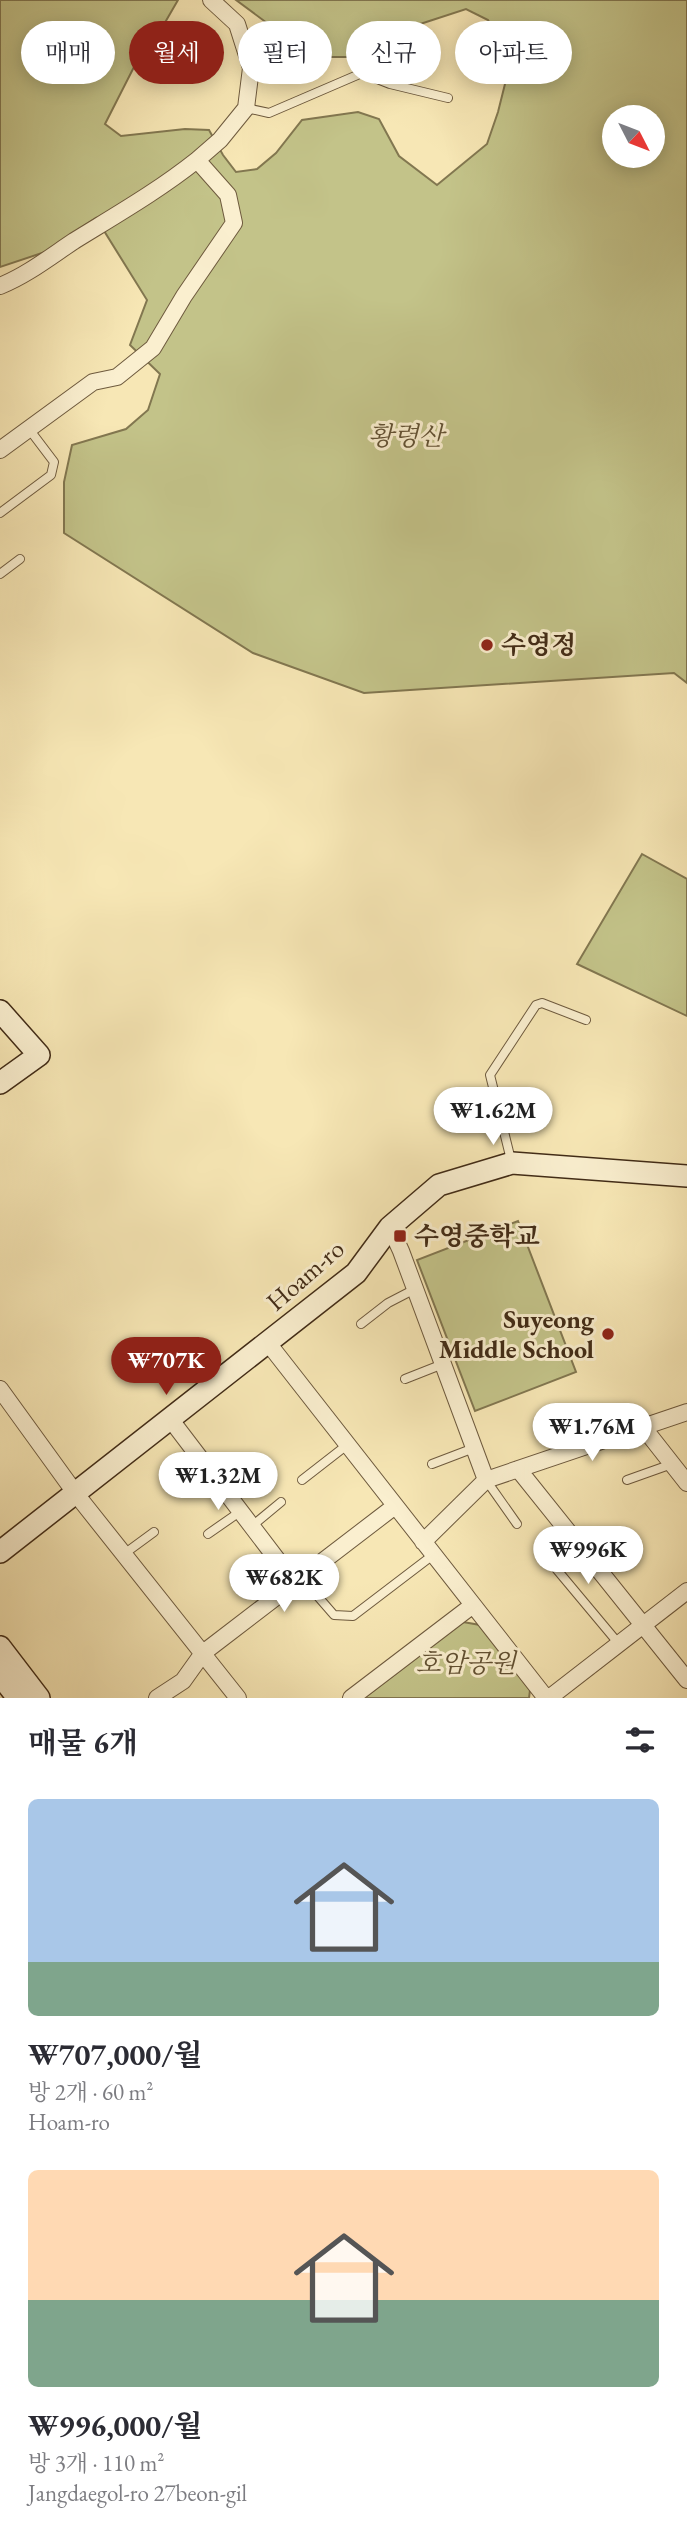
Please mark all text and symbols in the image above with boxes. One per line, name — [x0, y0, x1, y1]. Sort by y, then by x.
chip: 매매 — [21, 21, 115, 84]
chip: 월세 — [129, 21, 224, 84]
chip: 필터 — [238, 21, 332, 84]
chip: 신규 — [346, 21, 441, 84]
chip: 아파트 — [455, 21, 572, 84]
north arrow — [602, 105, 665, 168]
map controls — [602, 105, 665, 168]
park label: 황령산 — [368, 419, 448, 453]
place label: 수영정 — [501, 628, 576, 662]
marker: 수영정 — [479, 637, 495, 653]
pin: ₩1.62M — [436, 1088, 550, 1147]
text: ₩1.62M — [450, 1095, 536, 1125]
place label: 수영중학교 — [414, 1219, 540, 1253]
marker: 수영중학교 — [392, 1228, 408, 1244]
street label: Hoam-ro — [259, 1232, 351, 1318]
place label: Suyeong Middle School — [439, 1302, 595, 1366]
marker: Suyeong Middle School — [600, 1326, 616, 1342]
pin: ₩707K — [117, 1338, 215, 1397]
text: ₩707K — [127, 1345, 205, 1375]
pin: ₩1.76M — [535, 1404, 649, 1463]
text: ₩1.76M — [549, 1411, 635, 1441]
pin: ₩1.32M — [161, 1452, 275, 1512]
text: ₩1.32M — [175, 1460, 261, 1490]
pin: ₩996K — [539, 1526, 637, 1586]
text: ₩996K — [549, 1534, 627, 1564]
pin: ₩682K — [235, 1554, 333, 1614]
text: ₩682K — [245, 1562, 323, 1592]
park label: 호암공원 — [416, 1646, 518, 1680]
icon: filters — [621, 1721, 659, 1759]
text: 매물 6개 — [28, 1723, 138, 1762]
icon: home — [281, 1844, 407, 1970]
text: ₩707,000/월 — [28, 2035, 202, 2074]
text: 방 2개 · 60 m² — [28, 2077, 153, 2107]
text: Hoam-ro — [28, 2107, 110, 2137]
icon: home — [281, 2215, 407, 2341]
text: ₩996,000/월 — [28, 2406, 202, 2445]
text: 방 3개 · 110 m² — [28, 2448, 164, 2478]
text: Jangdaegol-ro 27beon-gil — [28, 2478, 247, 2508]

